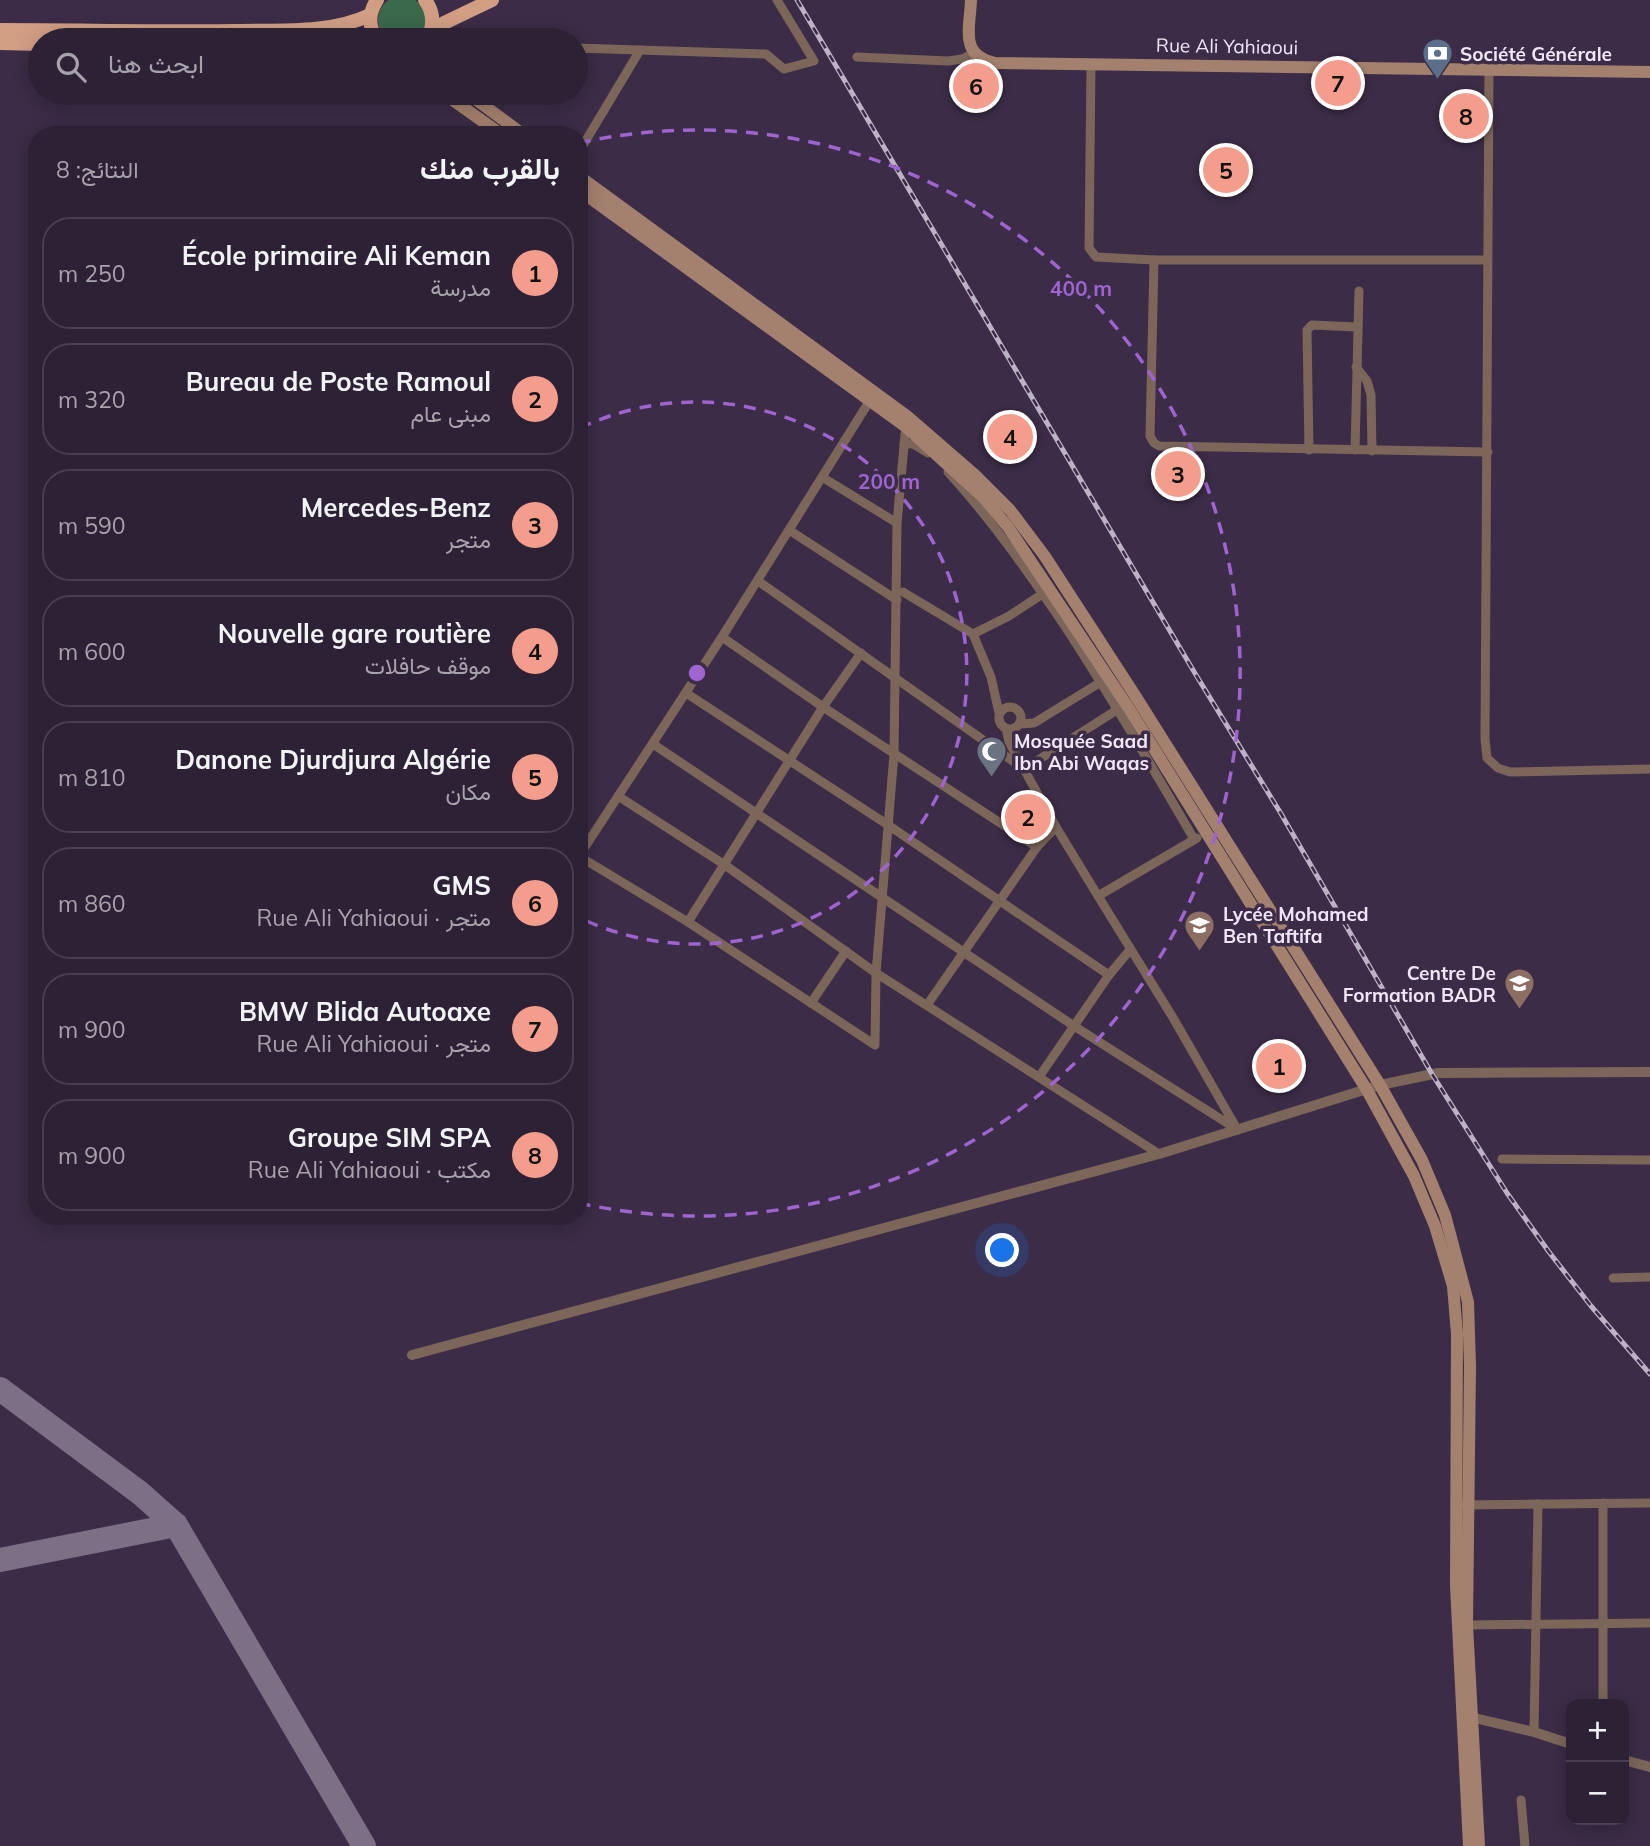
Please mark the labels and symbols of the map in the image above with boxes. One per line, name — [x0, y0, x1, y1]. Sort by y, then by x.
street label: Rue Ali Yahiaoui — [1156, 33, 1298, 59]
bank icon: Société Générale — [1420, 37, 1454, 81]
place label: Société Générale — [1460, 42, 1612, 66]
pin: 7 — [1315, 57, 1361, 109]
pin: 6 — [953, 60, 999, 112]
pin: 8 — [1443, 90, 1489, 142]
pin: 5 — [1203, 144, 1249, 196]
text: 400 m — [1050, 275, 1112, 301]
pin: 4 — [987, 411, 1033, 463]
pin: 3 — [1155, 448, 1201, 500]
text: 200 m — [858, 468, 920, 494]
centre of rings — [685, 661, 709, 685]
place label: Mosquée Saad Ibn Abi Waqas — [1014, 729, 1149, 775]
mosque icon: Mosquée Saad Ibn Abi Waqas — [974, 735, 1008, 779]
pin: 2 — [1005, 791, 1051, 843]
place label: Lycée Mohamed Ben Taftifa — [1223, 902, 1369, 948]
school or university icon: Lycée Mohamed Ben Taftifa — [1183, 908, 1217, 952]
place label: Centre De Formation BADR — [1343, 961, 1496, 1007]
school or university icon: Centre De Formation BADR — [1502, 967, 1536, 1011]
pin: 1 — [1256, 1040, 1302, 1092]
your location — [985, 1233, 1019, 1267]

